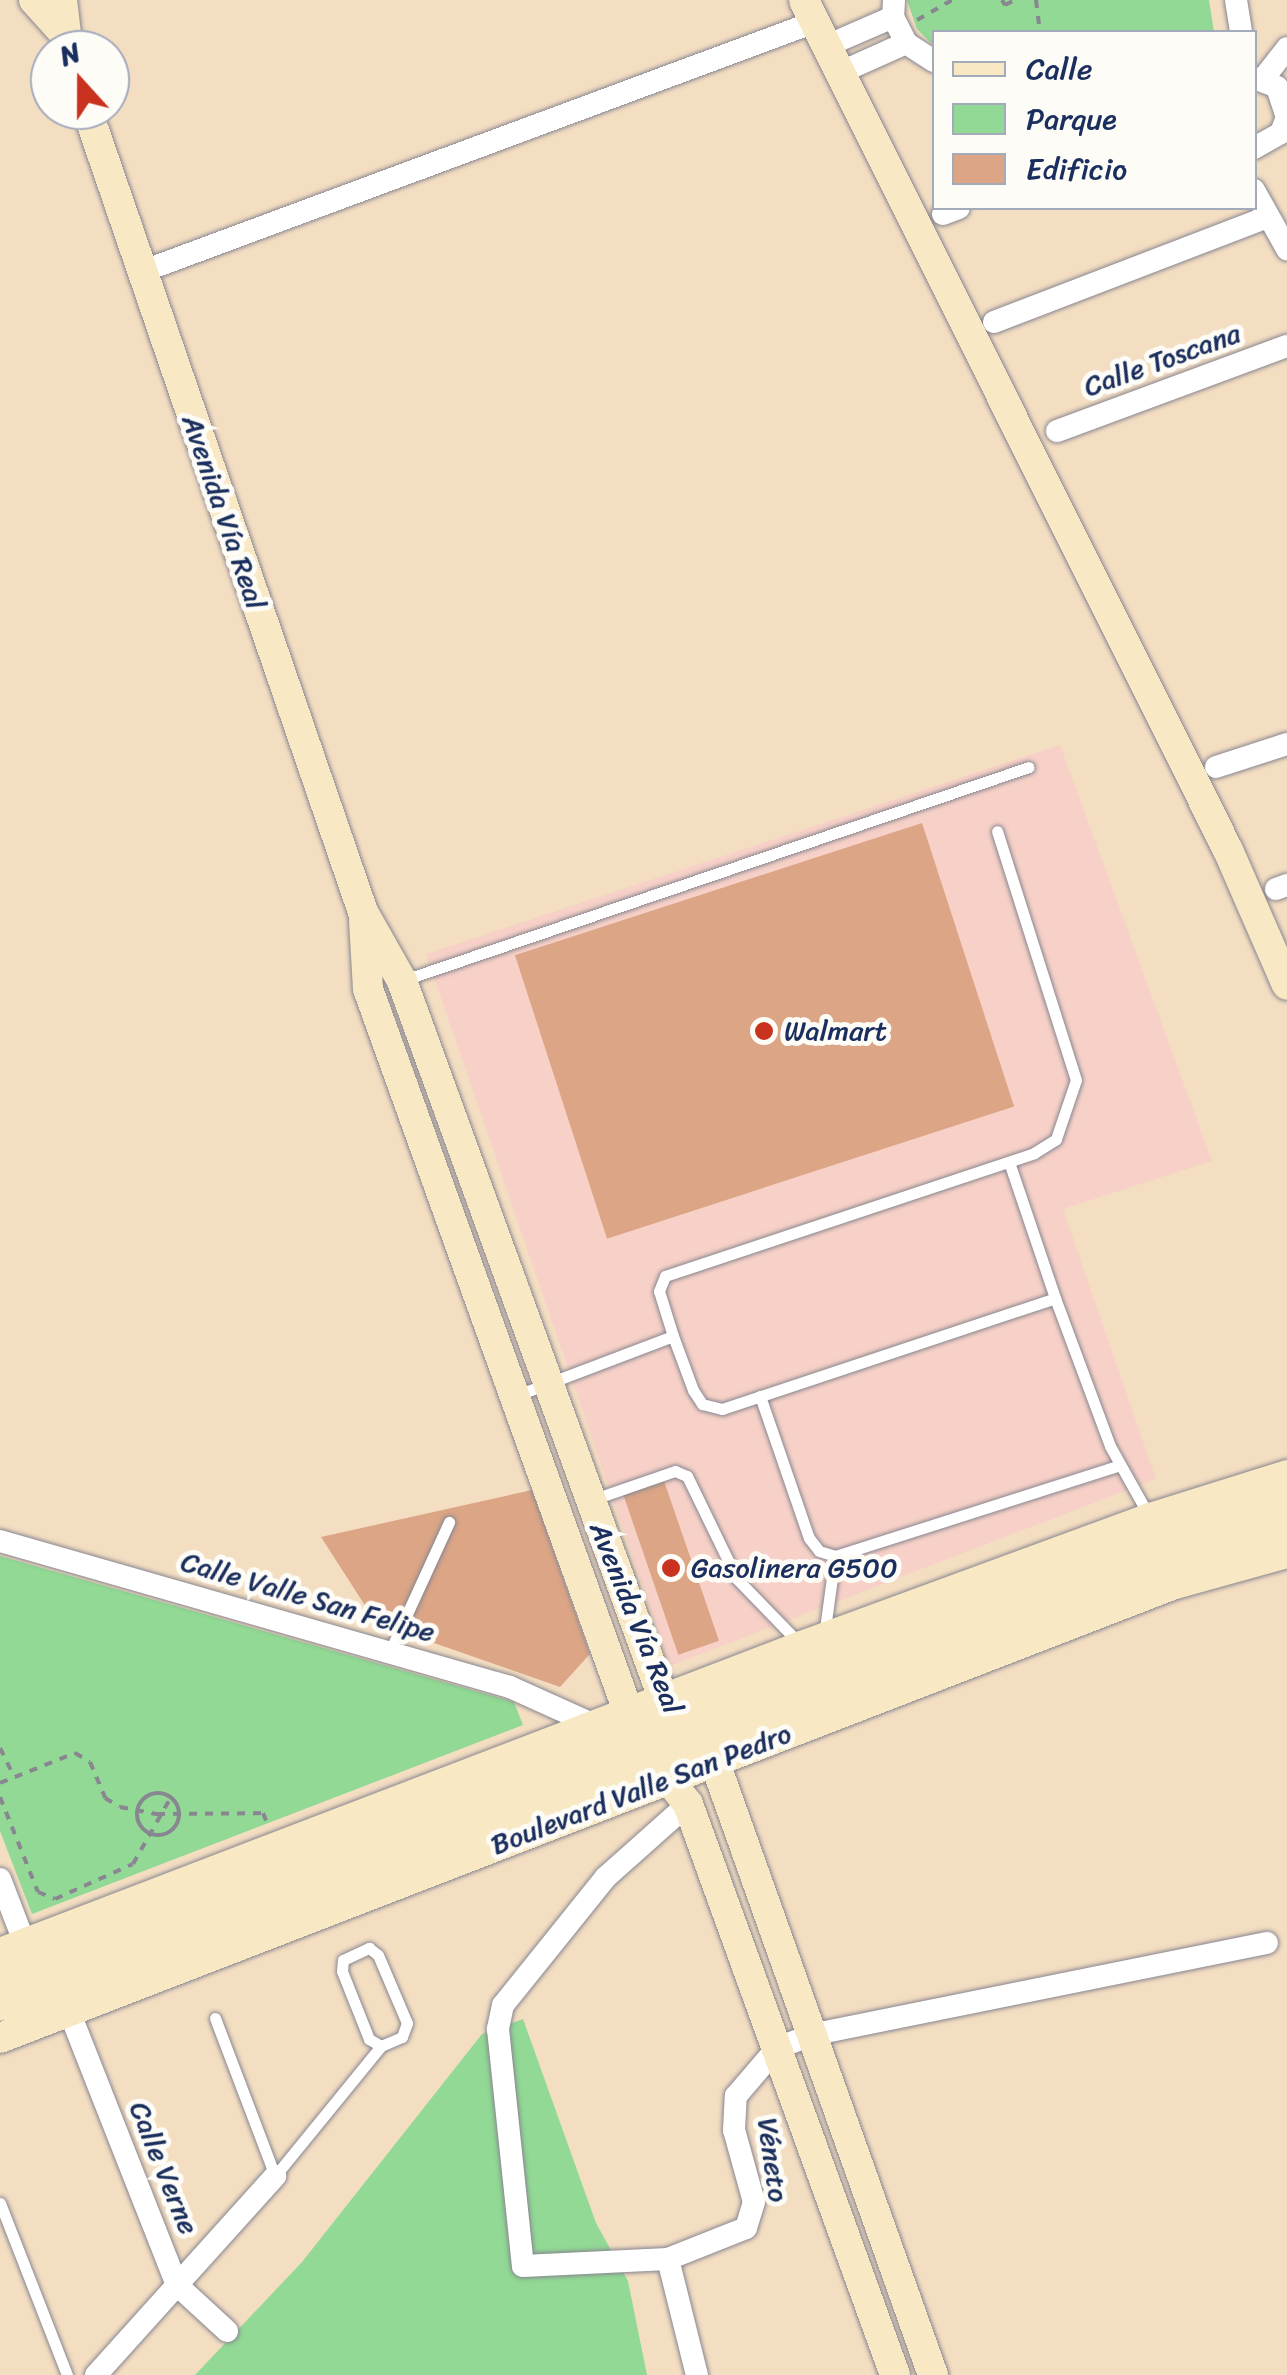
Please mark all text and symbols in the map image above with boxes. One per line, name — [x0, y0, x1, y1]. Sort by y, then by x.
text: N — [52, 27, 88, 80]
north arrow — [30, 30, 130, 130]
legend — [932, 30, 1257, 210]
text: Calle — [1026, 42, 1092, 96]
text: Parque — [1026, 92, 1117, 146]
text: Edificio — [1026, 142, 1127, 196]
street label: Calle Toscana — [1078, 316, 1246, 404]
street label: Avenida Vía Real — [175, 410, 273, 614]
place label: Walmart — [784, 1014, 887, 1048]
marker: Walmart — [753, 1020, 775, 1042]
street label: Avenida Vía Real — [582, 1517, 690, 1719]
street label: Calle Valle San Felipe — [177, 1545, 439, 1649]
place label: Gasolinera G500 — [691, 1551, 898, 1585]
marker: Gasolinera G500 — [660, 1557, 682, 1579]
street label: Boulevard Valle San Pedro — [485, 1716, 797, 1862]
street label: Calle Verne — [122, 2097, 206, 2239]
street label: Véneto — [750, 2116, 796, 2204]

